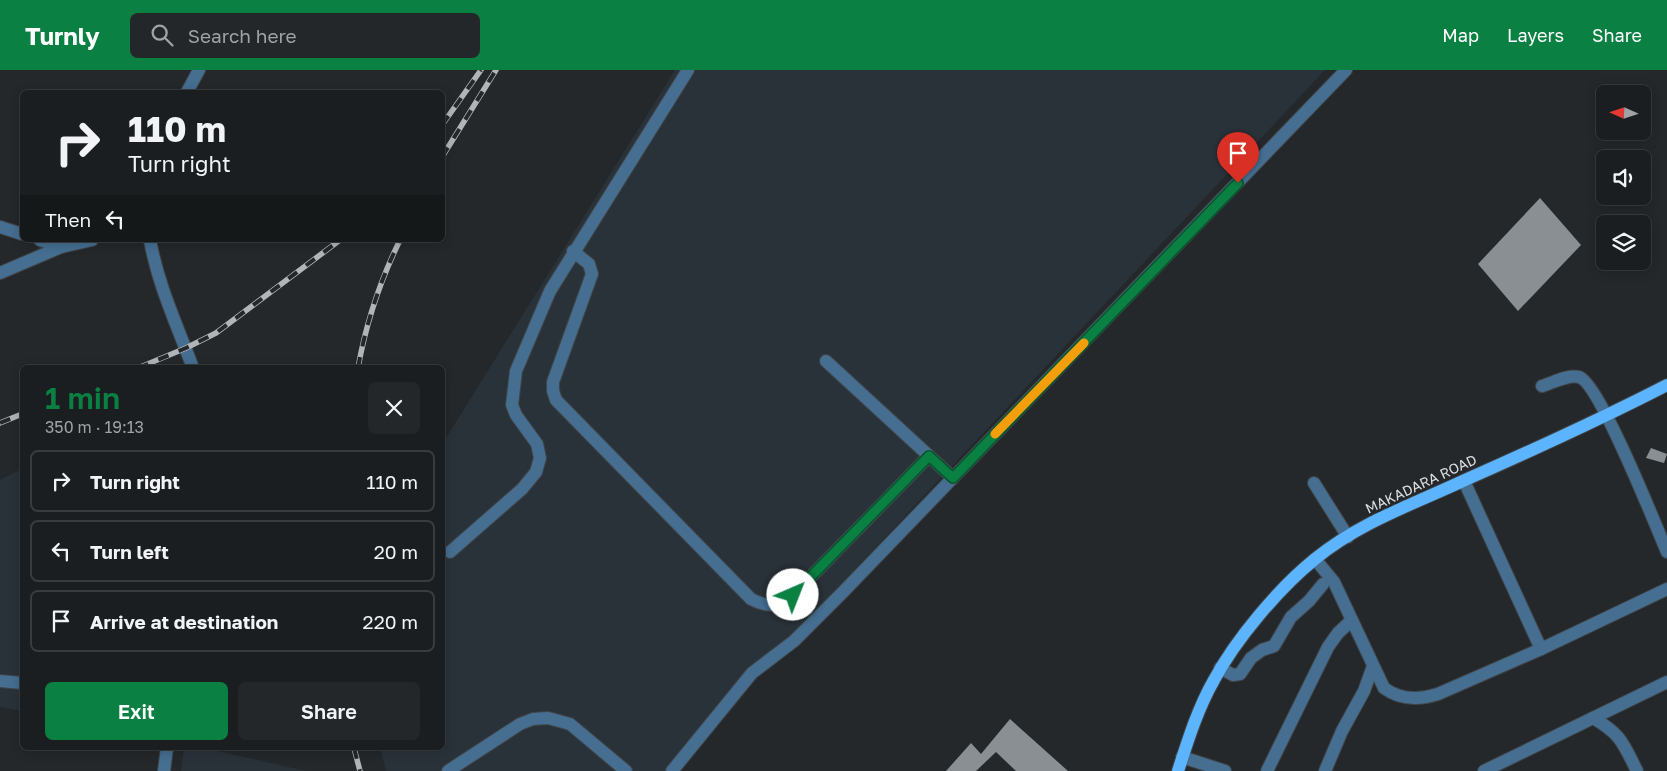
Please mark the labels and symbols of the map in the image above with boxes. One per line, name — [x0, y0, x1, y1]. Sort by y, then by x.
north arrow — [1596, 85, 1651, 140]
pin — [1217, 132, 1259, 183]
street label: MAKADARA ROAD — [1362, 450, 1479, 517]
position arrow — [766, 568, 818, 620]

